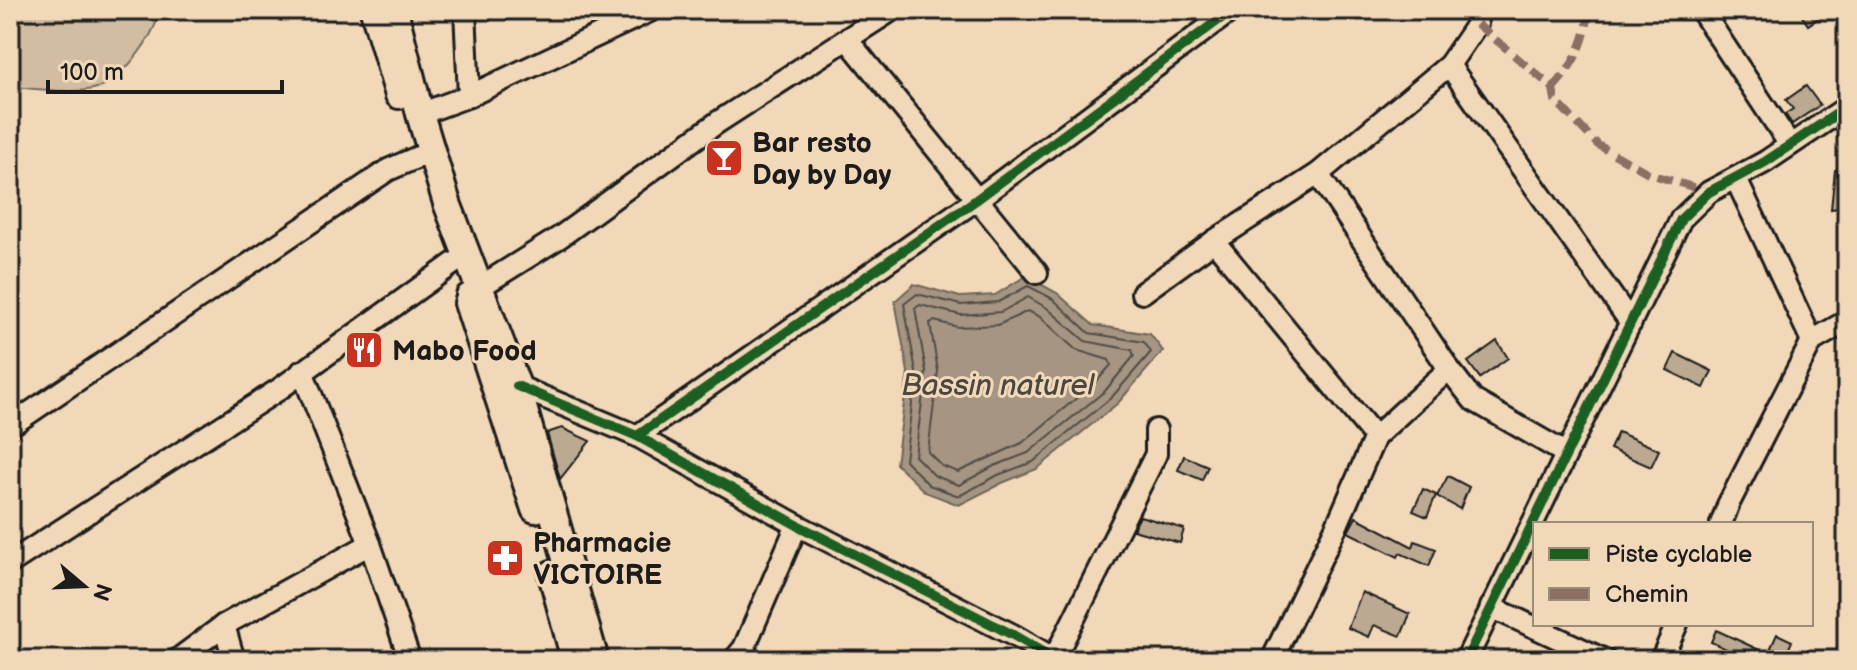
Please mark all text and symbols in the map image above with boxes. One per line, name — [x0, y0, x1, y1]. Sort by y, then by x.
scale bar — [48, 44, 282, 94]
text: 100 m — [60, 58, 124, 87]
place label: Bar resto Day by Day — [752, 127, 892, 192]
bar icon: Bar resto Day by Day — [703, 137, 745, 179]
restaurant icon: Mabo Food — [343, 329, 385, 371]
place label: Mabo Food — [392, 335, 537, 368]
water label: Bassin naturel — [901, 368, 1096, 404]
legend — [1533, 522, 1813, 626]
place label: Pharmacie VICTOIRE — [533, 527, 671, 592]
pharmacy icon: Pharmacie VICTOIRE — [484, 537, 526, 579]
text: Piste cyclable — [1605, 540, 1752, 569]
north arrow — [44, 546, 124, 626]
text: N — [86, 580, 117, 604]
text: Chemin — [1605, 580, 1689, 609]

